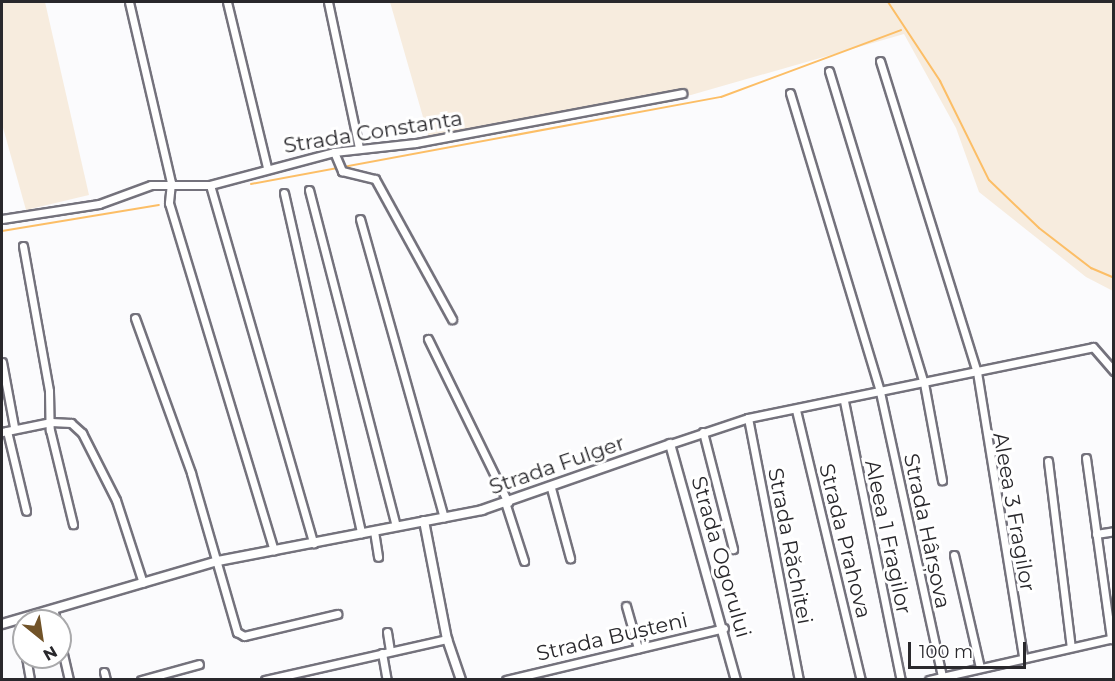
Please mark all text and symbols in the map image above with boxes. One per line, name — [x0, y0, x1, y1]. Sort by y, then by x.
street label: Strada Constanța — [282, 105, 464, 159]
street label: Strada Fulger — [486, 430, 628, 500]
street label: Aleea 3 Fragilor — [988, 430, 1040, 594]
street label: Strada Hârșova — [898, 451, 956, 611]
street label: Aleea 1 Fragilor — [859, 458, 917, 616]
street label: Strada Prahova — [814, 461, 876, 621]
street label: Strada Răchitei — [762, 466, 818, 626]
street label: Strada Ogorului — [686, 473, 756, 641]
street label: Strada Bușteni — [534, 607, 690, 667]
north arrow — [12, 609, 72, 669]
scale bar — [911, 630, 1030, 668]
text: 100 m — [919, 641, 973, 663]
text: N — [40, 642, 61, 665]

